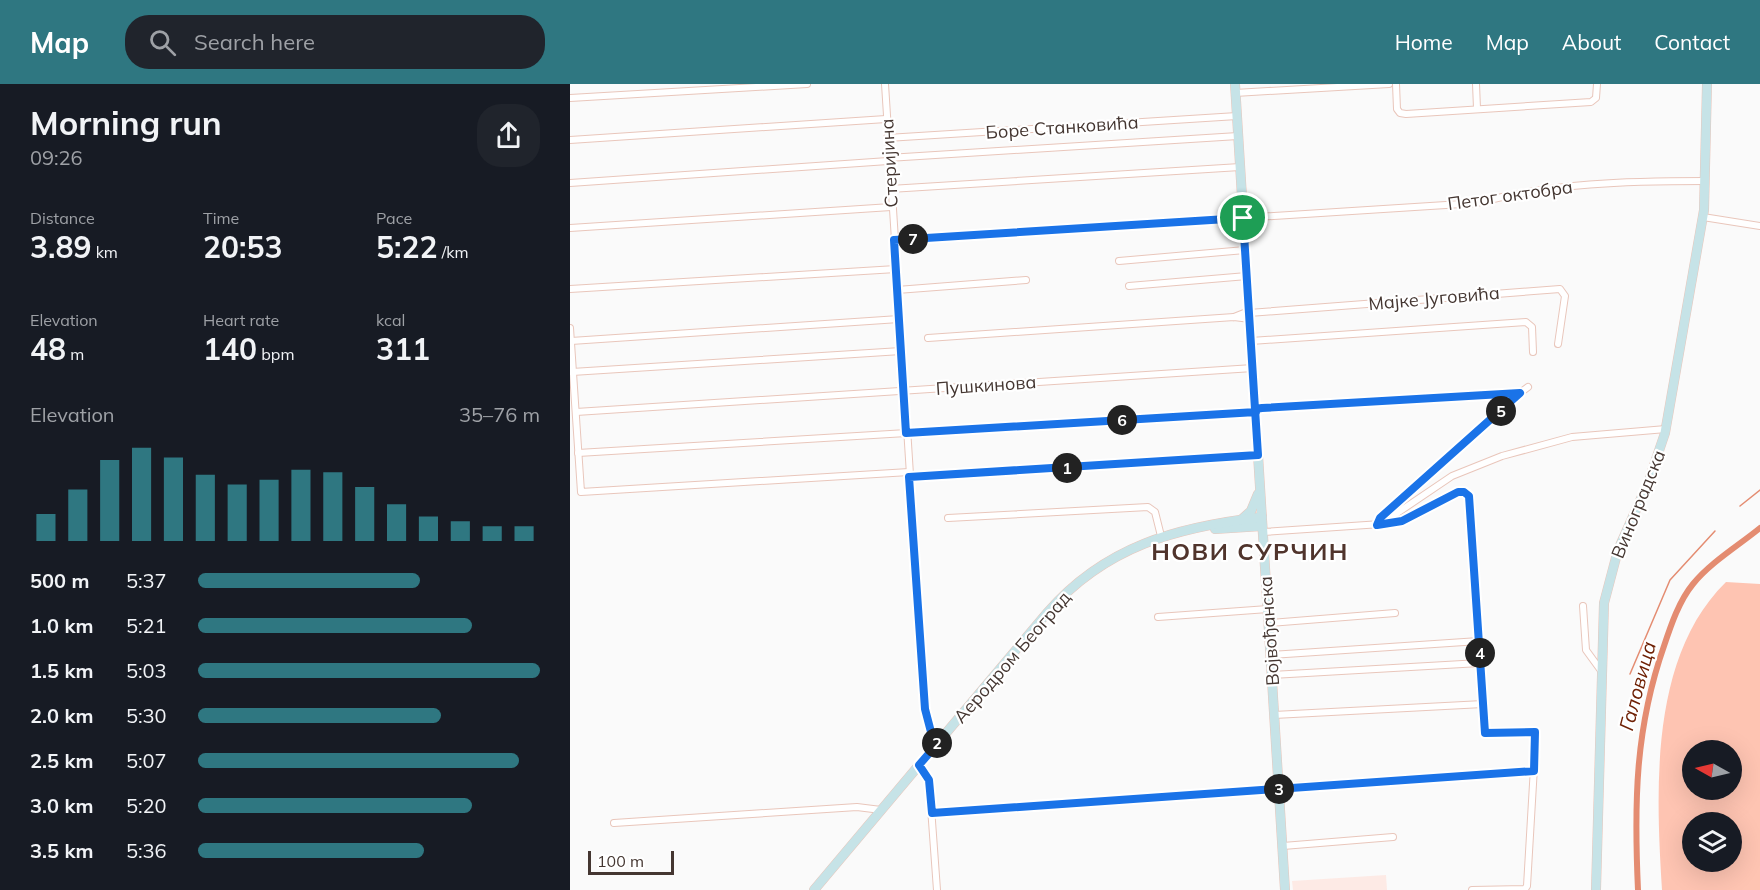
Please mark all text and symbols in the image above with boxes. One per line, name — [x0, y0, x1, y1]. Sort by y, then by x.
search box — [125, 15, 545, 69]
text: Map — [30, 25, 89, 60]
icon: search — [146, 26, 179, 59]
text: Search here — [194, 28, 315, 56]
text: Home — [1395, 29, 1453, 55]
text: Map — [1486, 29, 1529, 55]
text: About — [1562, 29, 1621, 55]
text: Contact — [1654, 29, 1730, 55]
text: Morning run — [30, 102, 222, 143]
button: share — [477, 104, 540, 167]
street label: Боре Станковића — [985, 110, 1139, 144]
street label: Стеријина — [875, 118, 903, 208]
text: 09:26 — [30, 145, 83, 170]
street label: Петог октобра — [1446, 175, 1574, 215]
pin — [1217, 192, 1268, 243]
icon: arrive — [1226, 201, 1259, 234]
text: Distance — [30, 208, 95, 228]
text: Time — [203, 208, 239, 228]
text: Pace — [376, 208, 412, 228]
pin: 7 — [898, 224, 928, 254]
text: 3.89 — [30, 228, 91, 266]
text: 20:53 — [203, 228, 282, 266]
text: 5:22 — [376, 228, 437, 266]
text: 7 — [908, 229, 918, 249]
text: km — [91, 242, 118, 262]
text: /km — [437, 242, 468, 262]
street label: Мајке Југовића — [1367, 281, 1501, 315]
text: Elevation — [30, 310, 98, 330]
text: Heart rate — [203, 310, 279, 330]
text: kcal — [376, 310, 405, 330]
text: 48 — [30, 330, 66, 368]
text: 140 — [203, 330, 257, 368]
text: 311 — [376, 330, 430, 368]
text: m — [66, 344, 84, 364]
text: bpm — [257, 344, 294, 364]
street label: Пушкинова — [935, 370, 1037, 400]
pin: 5 — [1486, 396, 1516, 426]
text: 5 — [1496, 401, 1506, 421]
text: Elevation — [30, 402, 115, 427]
text: 35–76 m — [459, 402, 540, 427]
pin: 6 — [1107, 405, 1137, 435]
text: 6 — [1117, 410, 1127, 430]
street label: Виноградска — [1606, 446, 1670, 562]
pin: 1 — [1052, 453, 1082, 483]
text: 1 — [1062, 458, 1072, 478]
district label: НОВИ СУРЧИН — [1151, 536, 1349, 566]
text: 500 m — [30, 568, 89, 593]
text: 5:37 — [126, 568, 167, 593]
street label: Војвођанска — [1254, 575, 1284, 687]
street label: Аеродром Београд — [948, 586, 1076, 728]
text: 1.0 km — [30, 613, 93, 638]
text: 5:21 — [126, 613, 167, 638]
pin: 4 — [1465, 638, 1495, 668]
water label: Галовица — [1613, 639, 1661, 733]
text: 4 — [1475, 643, 1485, 663]
text: 1.5 km — [30, 658, 93, 683]
text: 5:03 — [126, 658, 167, 683]
text: 2.0 km — [30, 703, 93, 728]
text: 5:30 — [126, 703, 167, 728]
pin: 2 — [922, 728, 952, 758]
text: 2 — [932, 733, 942, 753]
north arrow — [1682, 740, 1742, 800]
map controls — [1682, 740, 1742, 872]
text: 2.5 km — [30, 748, 93, 773]
text: 5:07 — [126, 748, 167, 773]
pin: 3 — [1264, 774, 1294, 804]
text: 3 — [1274, 779, 1284, 799]
text: 3.0 km — [30, 793, 93, 818]
text: 5:20 — [126, 793, 167, 818]
button: layers — [1682, 812, 1742, 872]
text: 3.5 km — [30, 838, 93, 863]
text: 5:36 — [126, 838, 167, 863]
scale bar — [588, 848, 674, 876]
text: 100 m — [597, 851, 644, 871]

